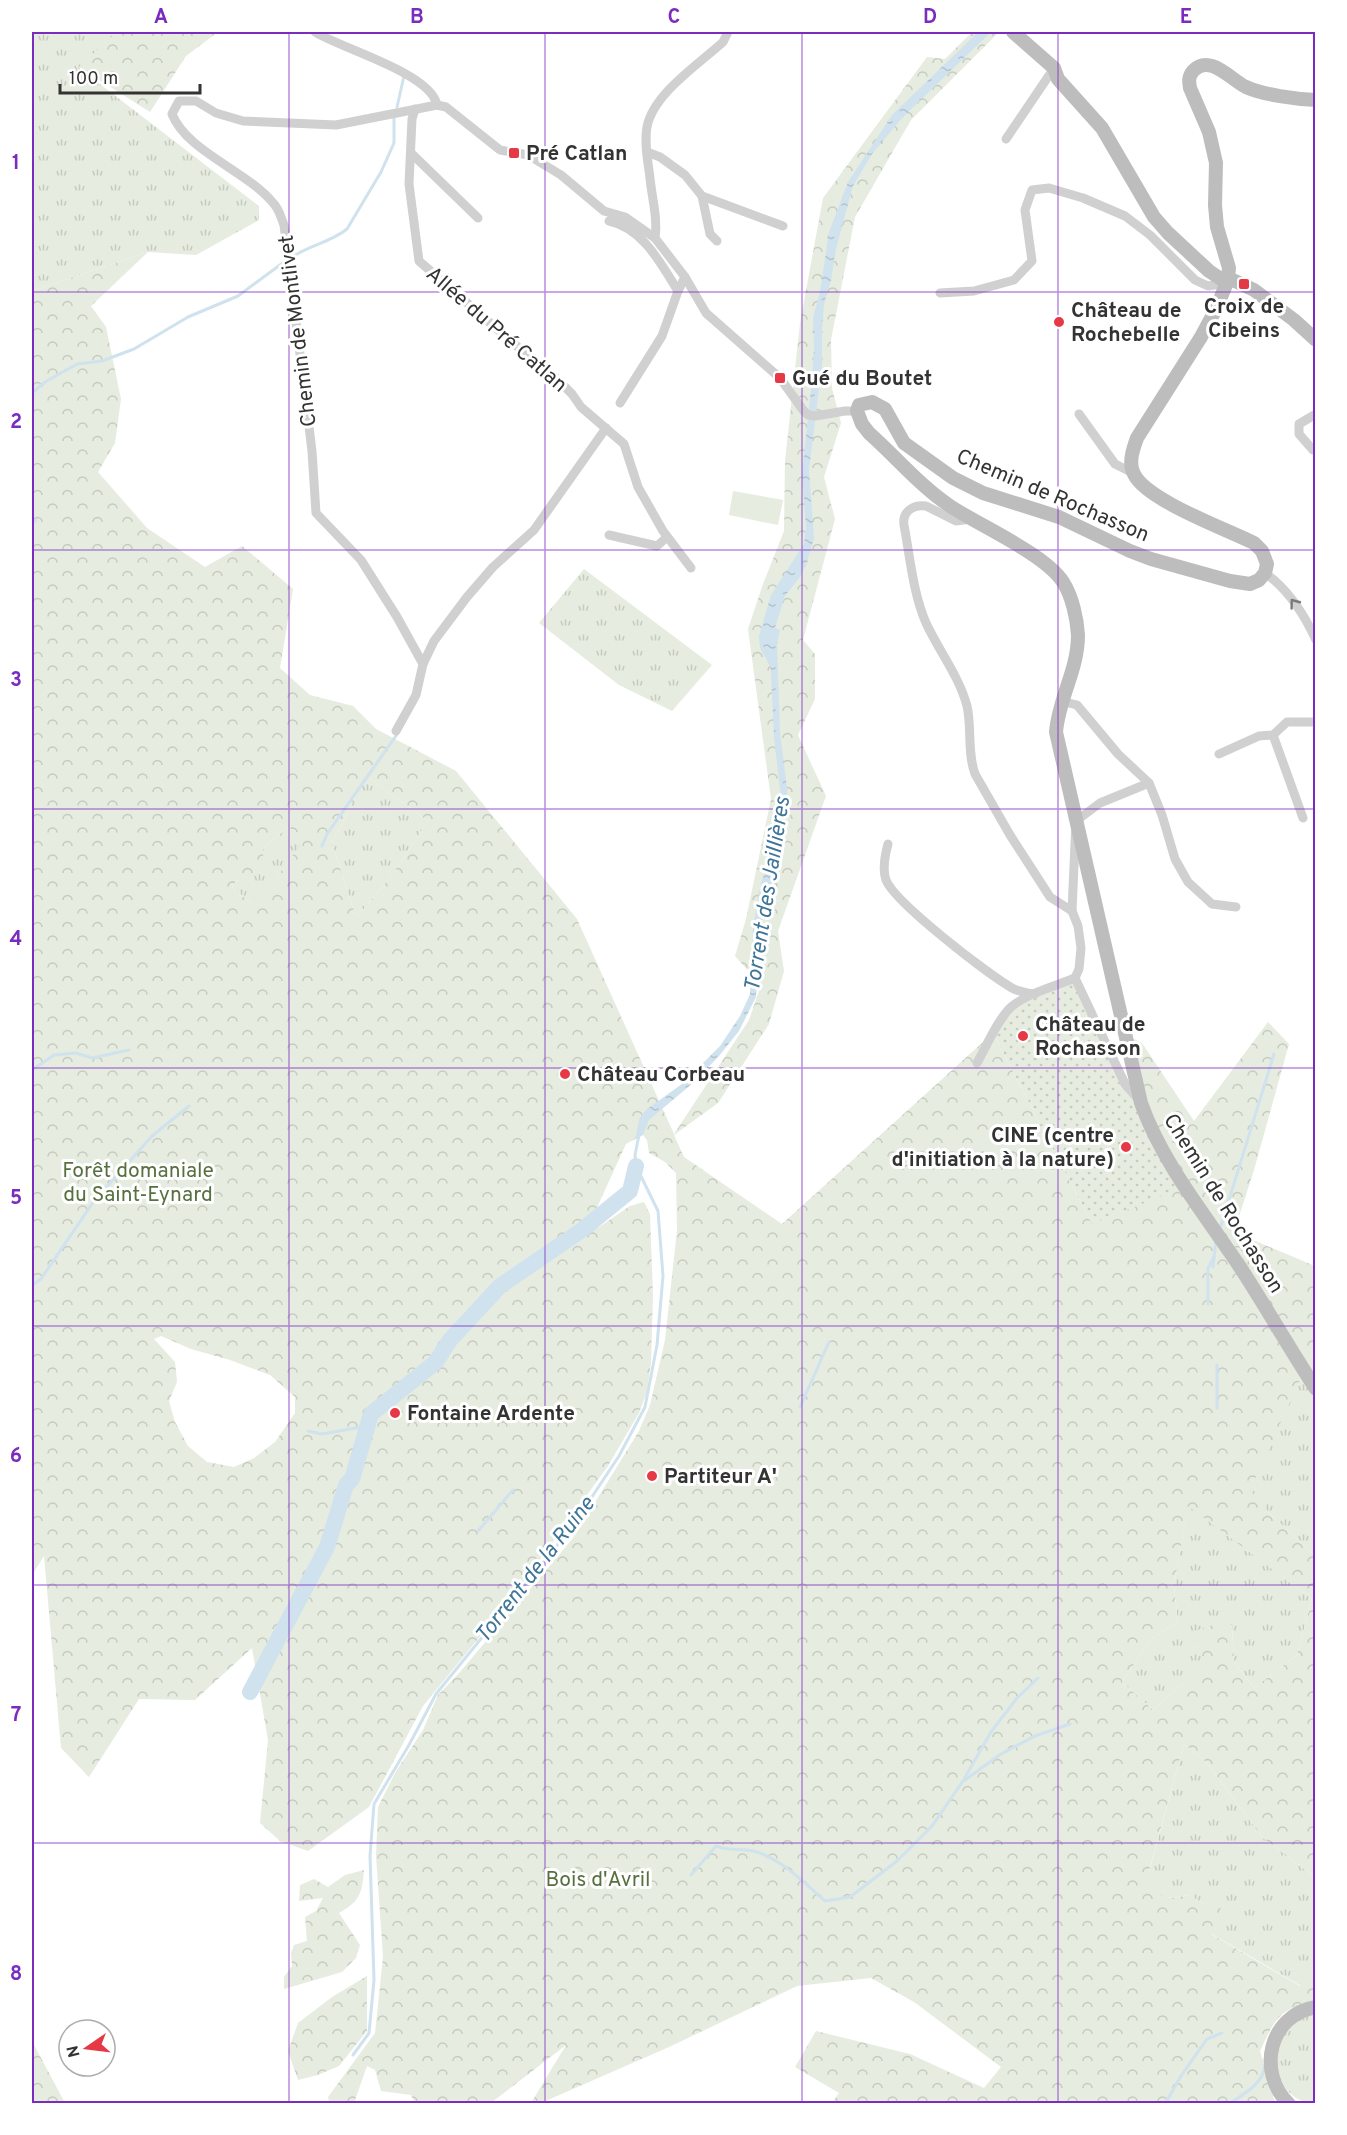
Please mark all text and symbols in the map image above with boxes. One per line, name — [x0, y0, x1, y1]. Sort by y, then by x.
text: A — [154, 5, 168, 31]
text: B — [410, 5, 424, 31]
text: C — [668, 5, 680, 31]
text: D — [923, 5, 937, 31]
text: E — [1180, 5, 1192, 31]
scale bar — [60, 57, 200, 95]
text: 100 m — [69, 68, 118, 91]
place label: Pré Catlan — [526, 141, 628, 168]
marker: Pré Catlan — [507, 146, 521, 160]
text: 1 — [12, 151, 20, 177]
street label: Chemin de Montlivet — [273, 233, 324, 428]
street label: Allée du Pré Catlan — [420, 261, 572, 399]
marker: Croix de Cibeins — [1237, 277, 1251, 291]
place label: Croix de Cibeins — [1204, 294, 1284, 345]
place label: Château de Rochebelle — [1071, 298, 1181, 349]
marker: Château de Rochebelle — [1052, 315, 1066, 329]
place label: Gué du Boutet — [792, 366, 932, 393]
marker: Gué du Boutet — [773, 371, 787, 385]
text: 2 — [10, 410, 22, 436]
street label: Chemin de Rochasson — [952, 444, 1153, 549]
one-way arrow — [1290, 599, 1301, 610]
text: 3 — [10, 668, 22, 694]
water label: Torrent des Jaillières — [740, 794, 797, 994]
text: 4 — [10, 927, 22, 953]
place label: Château de Rochasson — [1035, 1012, 1145, 1063]
marker: Château de Rochasson — [1016, 1029, 1030, 1043]
place label: Château Corbeau — [577, 1062, 745, 1089]
marker: Château Corbeau — [558, 1067, 572, 1081]
street label: Chemin de Rochasson — [1156, 1109, 1289, 1299]
place label: CINE (centre d'initiation à la nature) — [892, 1123, 1114, 1174]
marker: CINE (centre d'initiation à la nature) — [1119, 1140, 1133, 1154]
park label: Forêt domaniale du Saint-Eynard — [62, 1158, 214, 1209]
text: 5 — [10, 1186, 22, 1212]
place label: Fontaine Ardente — [407, 1401, 575, 1428]
marker: Fontaine Ardente — [388, 1406, 402, 1420]
text: 6 — [10, 1444, 22, 1470]
place label: Partiteur A' — [664, 1464, 777, 1491]
marker: Partiteur A' — [645, 1469, 659, 1483]
water label: Torrent de la Ruine — [470, 1491, 602, 1649]
text: 7 — [11, 1703, 21, 1729]
park label: Bois d'Avril — [545, 1867, 651, 1894]
text: 8 — [10, 1962, 22, 1988]
north arrow — [57, 2018, 117, 2078]
text: N — [63, 2043, 85, 2059]

